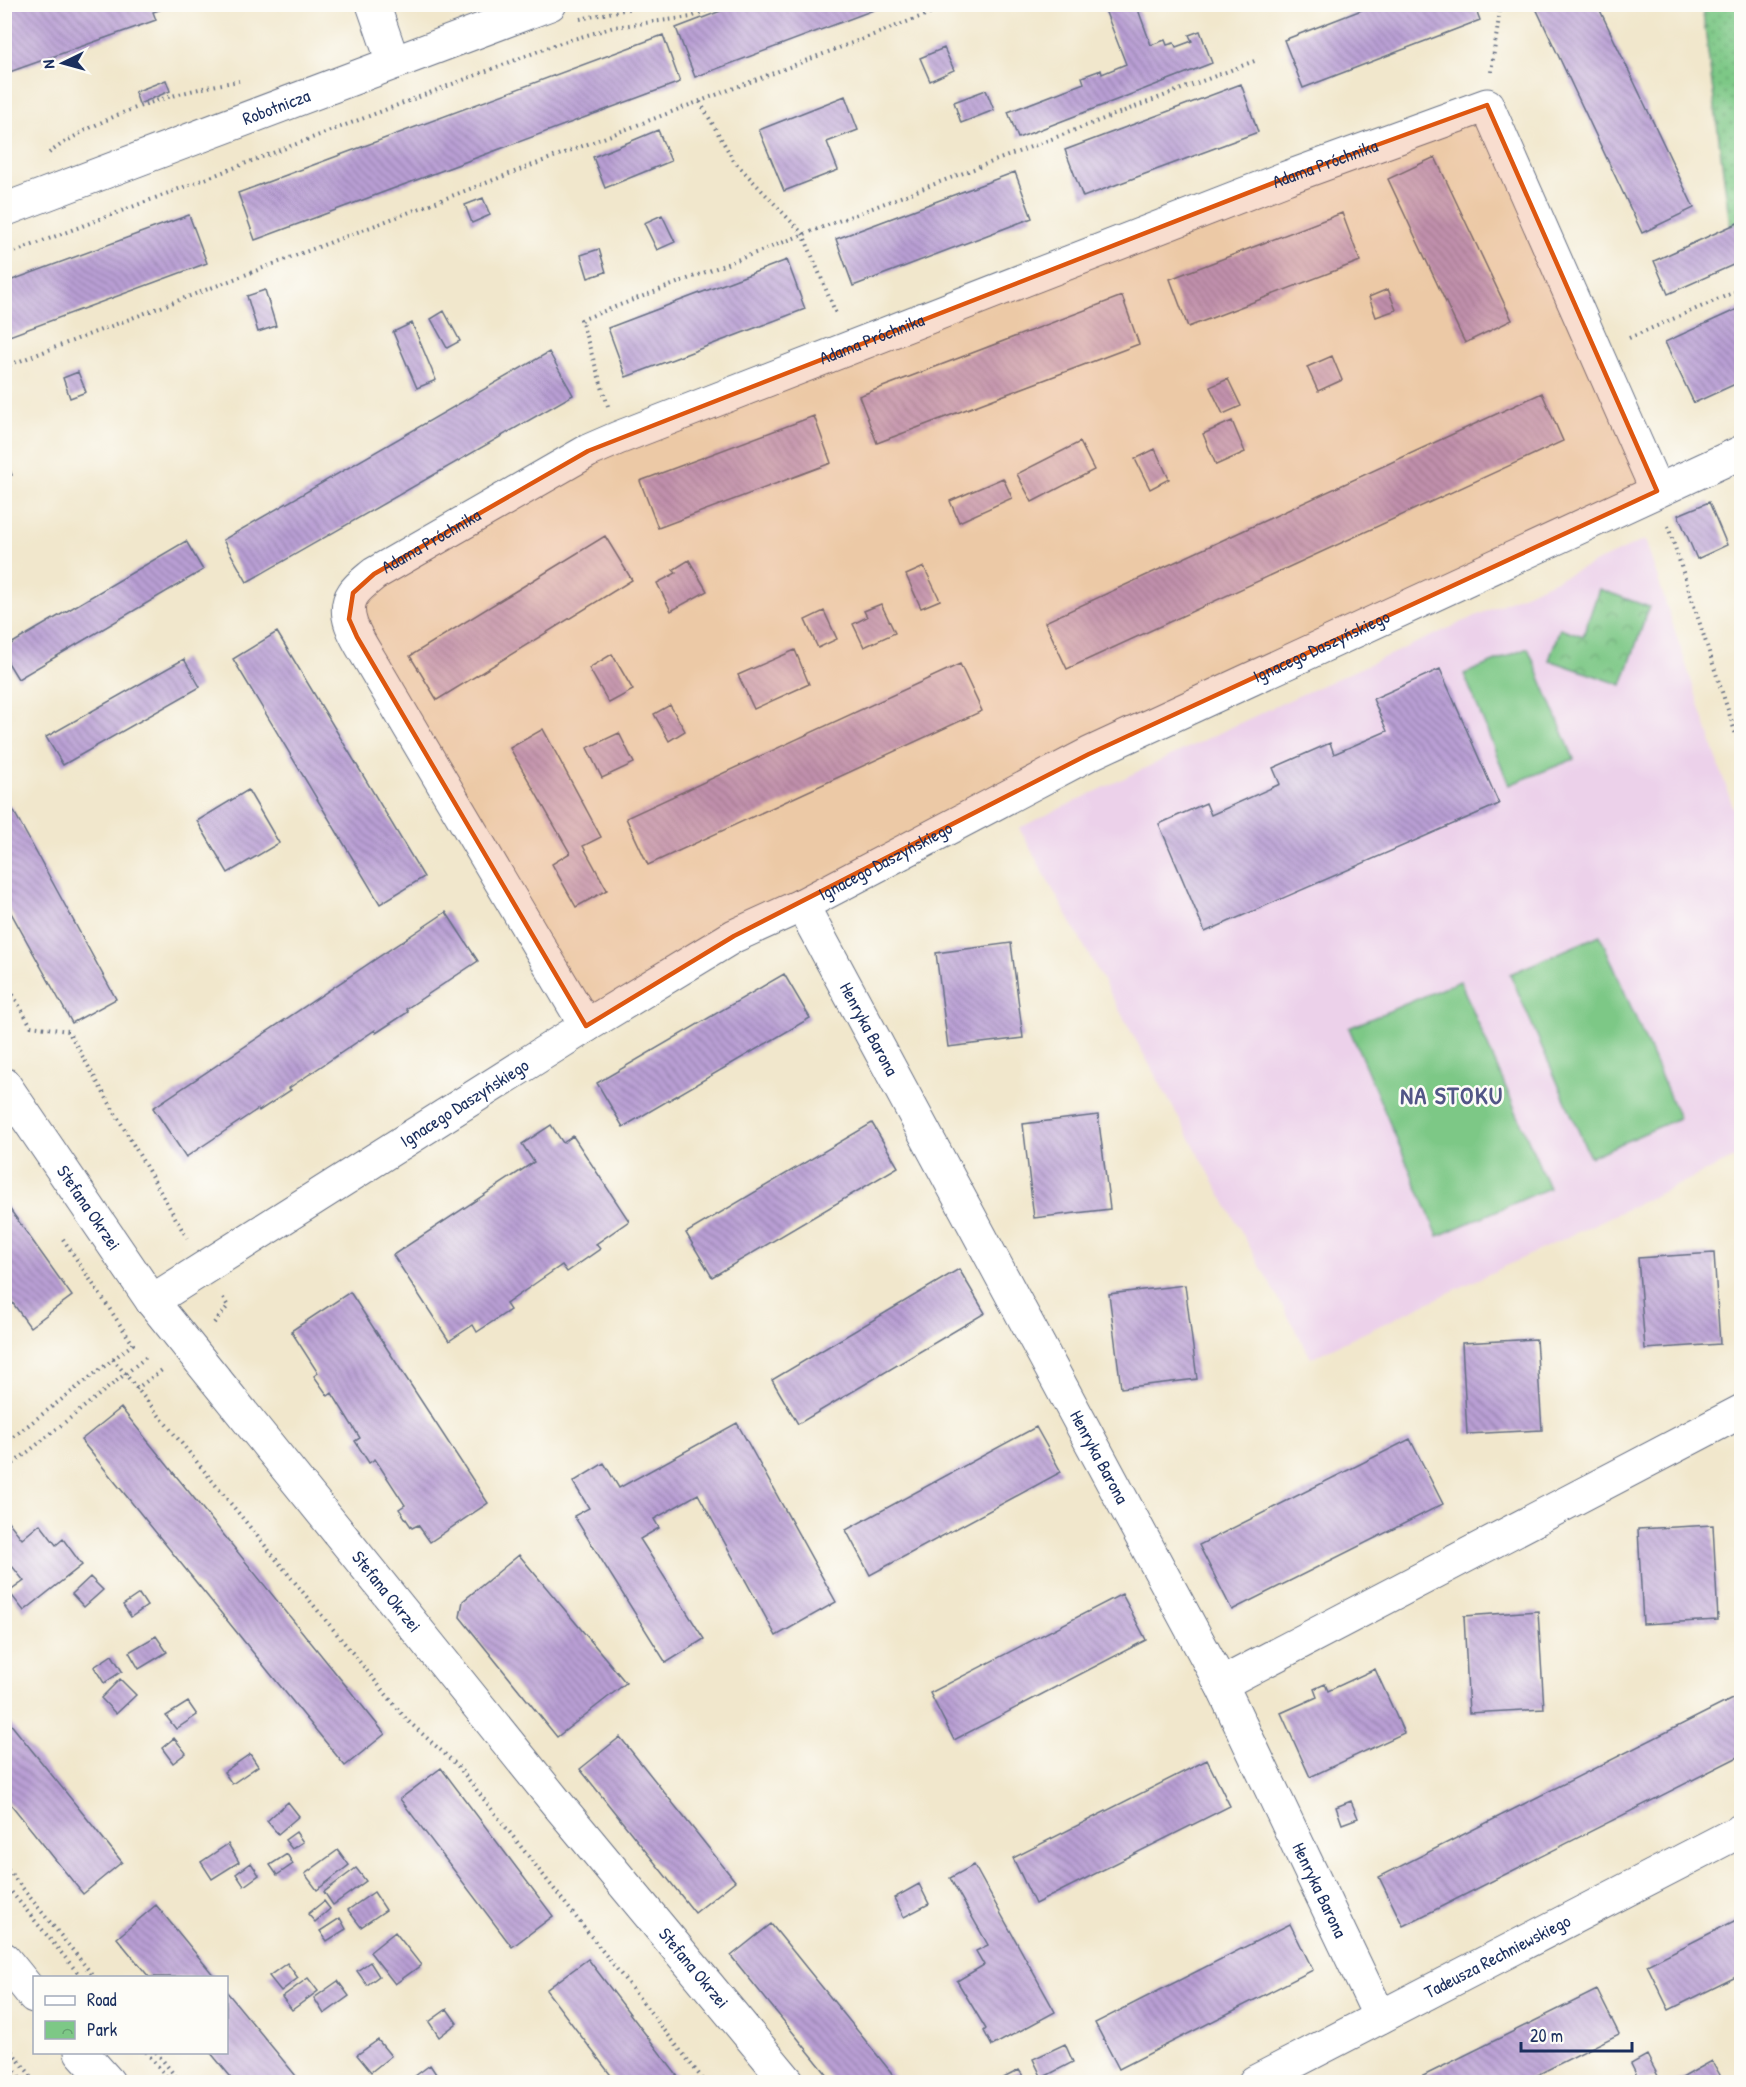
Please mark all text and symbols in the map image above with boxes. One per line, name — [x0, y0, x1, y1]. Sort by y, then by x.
north arrow — [33, 33, 93, 93]
text: N — [37, 59, 59, 70]
street label: Robotnicza — [239, 83, 313, 131]
street label: Adama Próchnika — [1269, 133, 1381, 194]
street label: Adama Próchnika — [816, 307, 928, 370]
street label: Adama Próchnika — [377, 502, 485, 579]
street label: Ignacego Daszyńskiego — [1249, 604, 1394, 689]
street label: Ignacego Daszyńskiego — [814, 815, 956, 906]
street label: Henryka Barona — [834, 978, 905, 1080]
street label: Ignacego Daszyńskiego — [395, 1052, 533, 1153]
district label: NA STOKU — [1400, 1079, 1504, 1111]
street label: Stefana Okrzei — [51, 1160, 127, 1255]
street label: Henryka Barona — [1064, 1406, 1135, 1508]
street label: Stefana Okrzei — [346, 1545, 427, 1637]
street label: Henryka Barona — [1287, 1838, 1353, 1942]
street label: Tadeusza Rechniewskiego — [1420, 1908, 1575, 2004]
street label: Stefana Okrzei — [653, 1922, 735, 2013]
legend — [33, 1976, 228, 2054]
text: Road — [87, 1987, 117, 2012]
scale bar — [1521, 2015, 1632, 2053]
text: Park — [87, 2017, 118, 2042]
text: 20 m — [1530, 2023, 1563, 2048]

